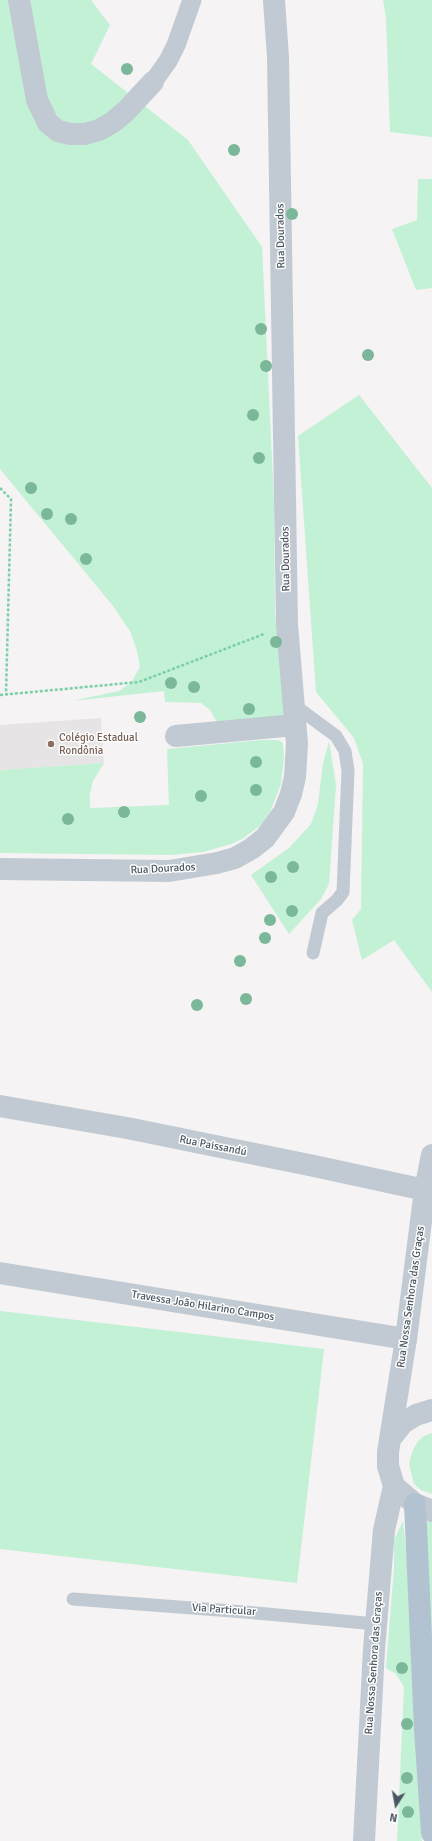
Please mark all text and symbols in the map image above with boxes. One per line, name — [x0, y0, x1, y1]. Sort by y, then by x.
street label: Rua Dourados — [274, 203, 288, 269]
street label: Rua Dourados — [279, 526, 293, 592]
place label: Colégio Estadual Rondônia — [59, 731, 138, 757]
marker: Colégio Estadual Rondônia — [46, 739, 56, 749]
street label: Rua Dourados — [130, 861, 196, 877]
street label: Rua Paissandú — [178, 1133, 248, 1159]
street label: Rua Nossa Senhora das Graças — [394, 1225, 428, 1369]
street label: Travessa João Hilarino Campos — [131, 1288, 275, 1324]
street label: Rua Nossa Senhora das Graças — [362, 1591, 386, 1735]
street label: Via Particular — [192, 1601, 256, 1619]
north arrow — [376, 1785, 416, 1825]
text: N — [389, 1810, 399, 1824]

